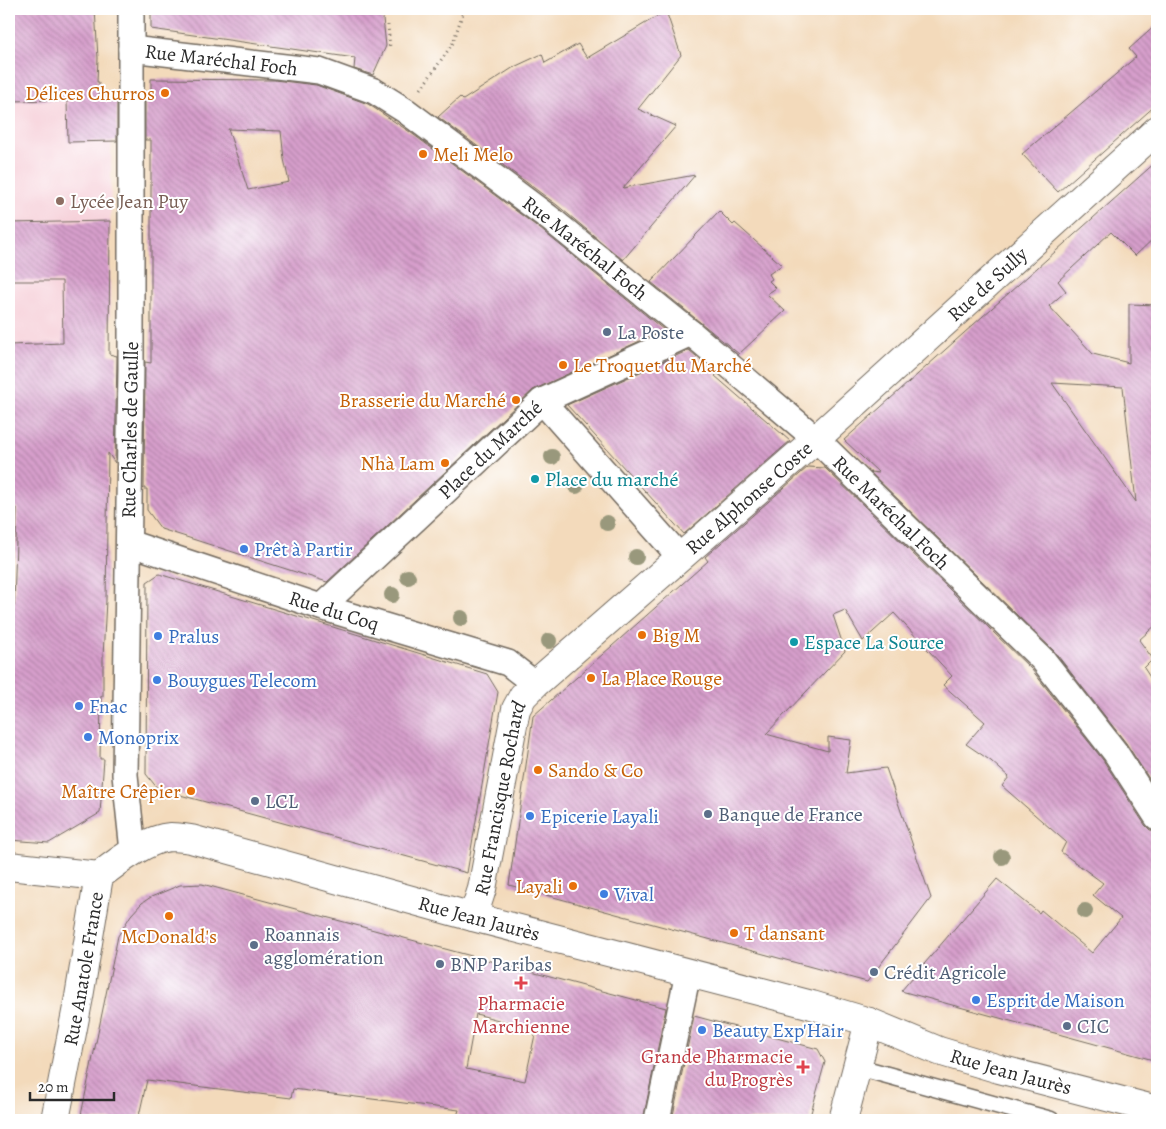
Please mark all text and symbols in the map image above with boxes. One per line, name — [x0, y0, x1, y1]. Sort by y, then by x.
street label: Rue Maréchal Foch — [143, 37, 300, 82]
place label: Délices Churros — [25, 80, 155, 107]
marker: Délices Churros — [159, 87, 171, 99]
place label: Meli Melo — [433, 141, 513, 168]
marker: Meli Melo — [417, 148, 429, 160]
place label: Lycée Jean Puy — [70, 188, 189, 215]
street label: Rue Maréchal Foch — [517, 189, 654, 307]
marker: Lycée Jean Puy — [54, 195, 66, 207]
street label: Rue de Sully — [941, 240, 1034, 327]
place label: La Poste — [617, 319, 684, 346]
marker: La Poste — [601, 326, 613, 338]
street label: Rue Charles de Gaulle — [115, 341, 145, 519]
place label: Le Troquet du Marché — [573, 352, 752, 379]
marker: Le Troquet du Marché — [557, 359, 569, 371]
place label: Brasserie du Marché — [339, 387, 506, 414]
street label: Place du Marché — [432, 394, 548, 505]
marker: Brasserie du Marché — [510, 394, 522, 406]
street label: Rue Alphonse Coste — [679, 435, 818, 560]
street label: Rue Maréchal Foch — [827, 449, 956, 576]
place label: Nhà Lam — [361, 450, 435, 477]
marker: Nhà Lam — [439, 457, 451, 469]
place label: Place du marché — [545, 466, 678, 493]
marker: Place du marché — [529, 473, 541, 485]
place label: Prêt à Partir — [254, 536, 353, 563]
marker: Prêt à Partir — [238, 543, 250, 555]
street label: Rue du Coq — [285, 584, 383, 637]
place label: Big M — [652, 622, 700, 649]
place label: Pralus — [168, 623, 219, 650]
marker: Big M — [636, 629, 648, 641]
place label: Espace La Source — [804, 629, 944, 656]
marker: Pralus — [152, 630, 164, 642]
marker: Espace La Source — [788, 636, 800, 648]
place label: La Place Rouge — [601, 665, 722, 692]
place label: Bouygues Telecom — [167, 667, 317, 694]
marker: La Place Rouge — [585, 672, 597, 684]
marker: Bouygues Telecom — [151, 674, 163, 686]
place label: Fnac — [89, 693, 128, 720]
street label: Rue Francisque Rochard — [467, 695, 532, 899]
marker: Fnac — [73, 700, 85, 712]
place label: Monoprix — [98, 724, 179, 751]
marker: Monoprix — [82, 731, 94, 743]
place label: Sando & Co — [548, 757, 643, 784]
marker: Sando & Co — [532, 764, 544, 776]
place label: Maître Crêpier — [61, 778, 181, 805]
marker: Maître Crêpier — [185, 785, 197, 797]
place label: LCL — [265, 788, 299, 815]
marker: LCL — [249, 795, 261, 807]
place label: Banque de France — [718, 801, 863, 828]
place label: Epicerie Layali — [540, 803, 659, 830]
marker: Banque de France — [702, 808, 714, 820]
marker: Epicerie Layali — [524, 810, 536, 822]
place label: Layali — [515, 873, 563, 900]
marker: Layali — [567, 880, 579, 892]
place label: Vival — [613, 881, 654, 908]
marker: Vival — [598, 888, 610, 900]
street label: Rue Anatole France — [56, 889, 110, 1048]
street label: Rue Jean Jaurès — [415, 889, 543, 947]
marker: McDonald's — [163, 910, 175, 922]
place label: T dansant — [744, 920, 825, 947]
place label: Roannais agglomération — [264, 921, 384, 971]
place label: McDonald's — [121, 923, 217, 950]
marker: T dansant — [728, 927, 740, 939]
marker: Roannais agglomération — [248, 939, 260, 951]
place label: BNP Paribas — [450, 951, 552, 978]
marker: BNP Paribas — [434, 958, 446, 970]
place label: Crédit Agricole — [884, 959, 1006, 986]
marker: Crédit Agricole — [868, 966, 880, 978]
marker: Pharmacie Marchienne — [515, 977, 527, 989]
place label: Esprit de Maison — [986, 987, 1125, 1014]
place label: Pharmacie Marchienne — [472, 990, 570, 1040]
marker: Esprit de Maison — [970, 994, 982, 1006]
place label: CIC — [1077, 1013, 1109, 1040]
place label: Beauty Exp'Hair — [712, 1017, 844, 1044]
marker: CIC — [1061, 1020, 1073, 1032]
marker: Beauty Exp'Hair — [696, 1024, 708, 1036]
street label: Rue Jean Jaurès — [947, 1042, 1075, 1101]
place label: Grande Pharmacie du Progrès — [641, 1043, 793, 1093]
marker: Grande Pharmacie du Progrès — [797, 1061, 809, 1073]
scale bar — [30, 1069, 114, 1101]
text: 20 m — [38, 1077, 69, 1097]

